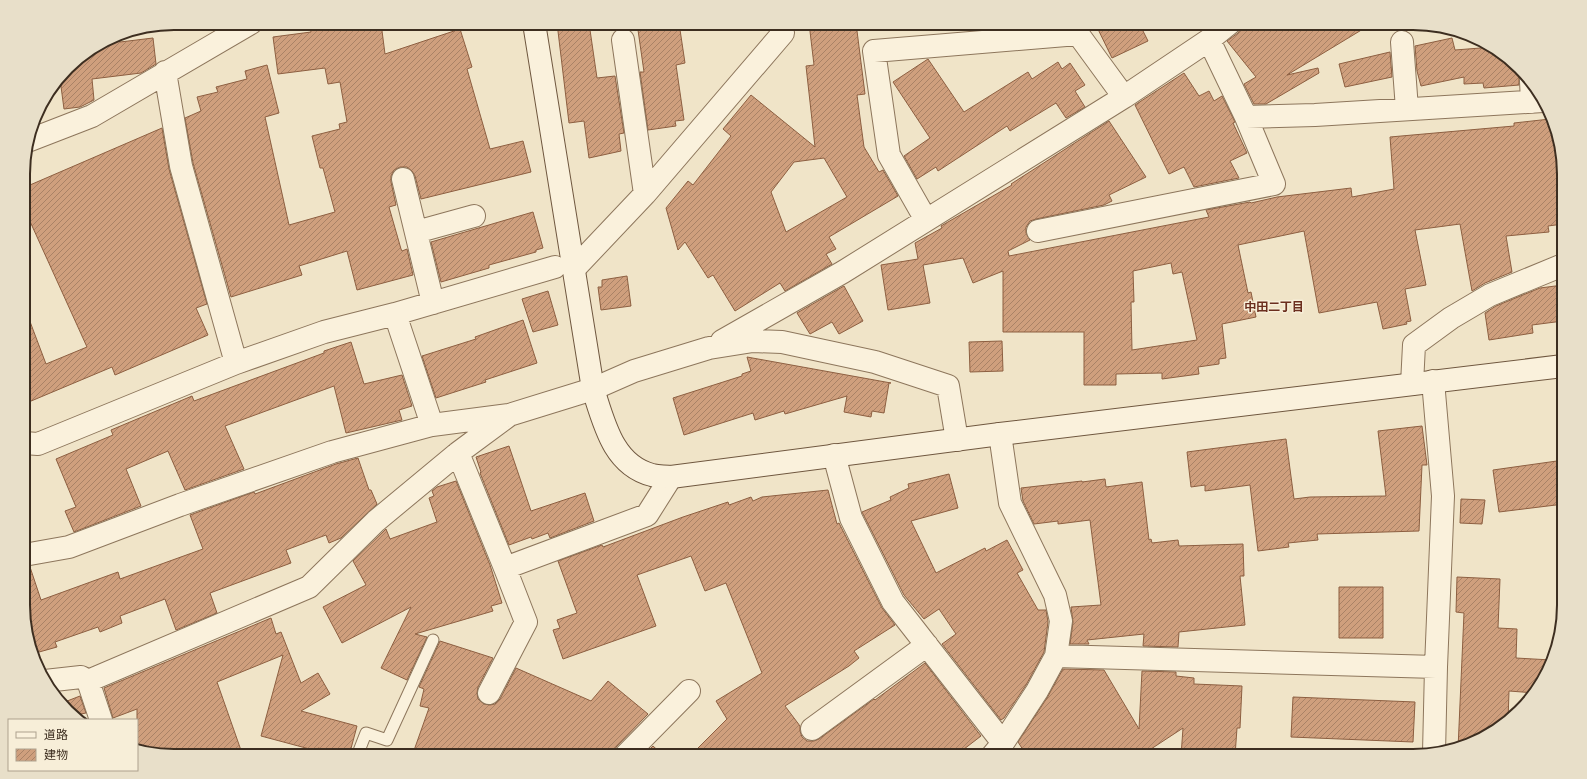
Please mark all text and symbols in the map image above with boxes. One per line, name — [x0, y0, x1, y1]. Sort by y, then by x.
district label: 中田二丁目 — [1244, 300, 1304, 314]
legend — [8, 719, 138, 771]
text: 道路 — [44, 728, 68, 742]
text: 建物 — [44, 748, 68, 762]

